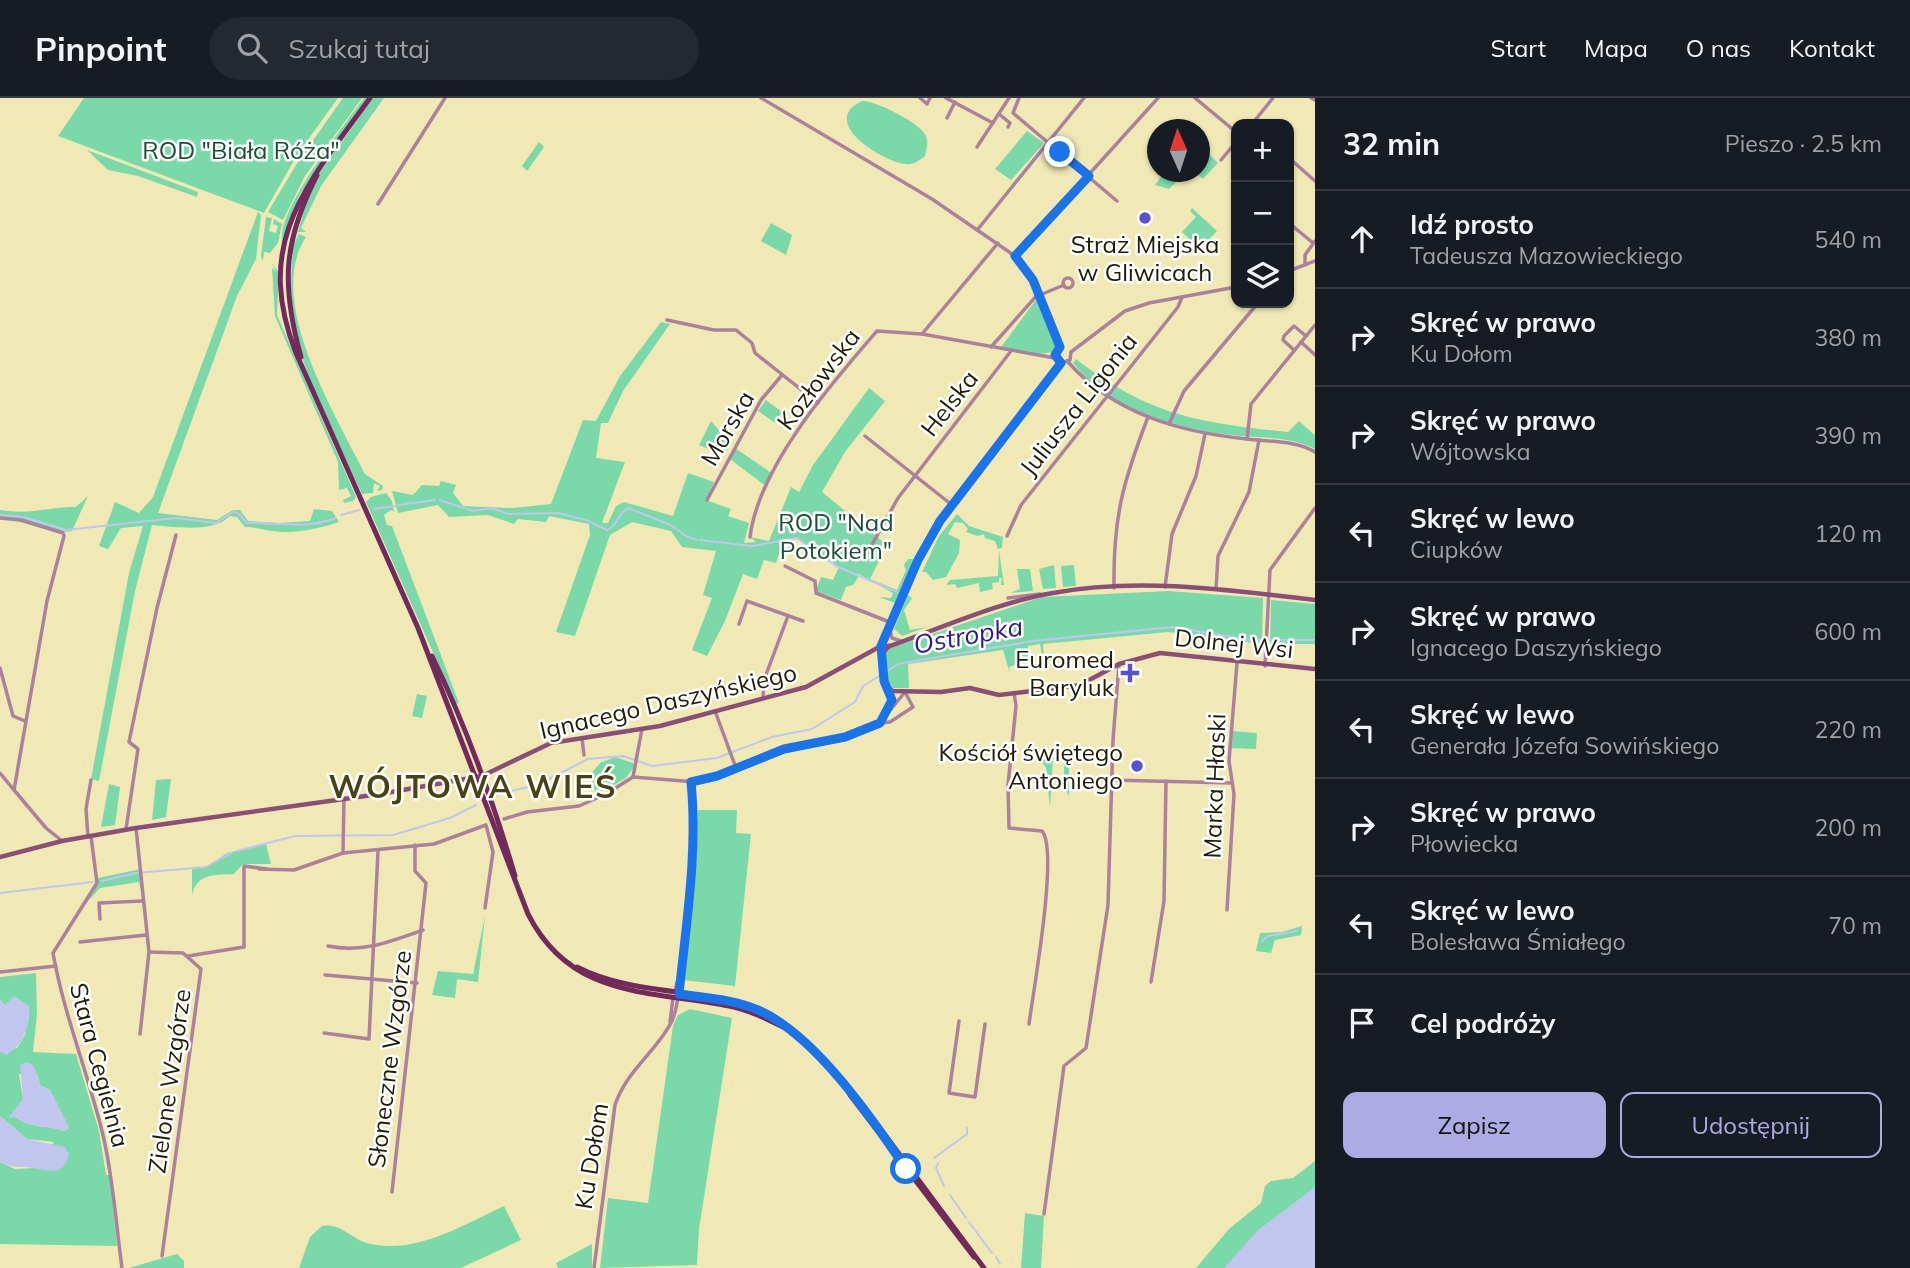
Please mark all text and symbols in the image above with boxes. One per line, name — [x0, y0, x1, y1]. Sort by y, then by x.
search box — [209, 17, 699, 80]
text: Pinpoint — [35, 28, 167, 69]
icon: search — [233, 29, 271, 67]
text: Szukaj tutaj — [289, 32, 430, 65]
text: Start — [1491, 33, 1546, 63]
text: Mapa — [1584, 33, 1648, 63]
text: O nas — [1686, 33, 1751, 63]
text: Kontakt — [1789, 33, 1875, 63]
north arrow — [1147, 119, 1210, 182]
map controls — [1231, 119, 1294, 308]
button: + — [1231, 119, 1294, 182]
text: 32 min — [1343, 125, 1440, 163]
text: Pieszo · 2.5 km — [1725, 129, 1882, 158]
park label: ROD "Biała Róża" — [142, 135, 340, 165]
route end — [1044, 136, 1075, 167]
button: − — [1231, 182, 1294, 245]
text: Idź prosto — [1410, 208, 1534, 241]
marker: Straż Miejska w Gliwicach — [1137, 210, 1153, 226]
icon: ahead — [1343, 220, 1381, 258]
text: 540 m — [1814, 225, 1882, 254]
place label: Straż Miejska w Gliwicach — [1071, 229, 1219, 287]
text: Tadeusza Mazowieckiego — [1410, 241, 1683, 270]
button: layers — [1231, 245, 1294, 308]
text: Skręć w prawo — [1410, 306, 1596, 339]
icon: right — [1343, 318, 1381, 356]
street label: Kozłowska — [770, 322, 866, 436]
text: 380 m — [1814, 323, 1882, 352]
street label: Juliusza Ligonia — [1013, 327, 1143, 481]
text: Ku Dołom — [1410, 339, 1513, 368]
street label: Helska — [914, 364, 984, 442]
street label: Morska — [694, 385, 760, 471]
text: Skręć w prawo — [1410, 404, 1596, 437]
icon: right — [1343, 416, 1381, 454]
text: 390 m — [1814, 421, 1882, 450]
text: Wójtowska — [1410, 437, 1530, 466]
text: Skręć w lewo — [1410, 502, 1575, 535]
park label: ROD "Nad Potokiem" — [778, 507, 894, 565]
icon: left — [1343, 514, 1381, 552]
text: 120 m — [1814, 519, 1882, 548]
text: Ciupków — [1410, 535, 1503, 564]
text: Skręć w prawo — [1410, 600, 1596, 633]
water label: Ostropka — [911, 609, 1025, 661]
icon: right — [1343, 612, 1381, 650]
text: 600 m — [1814, 617, 1882, 646]
street label: Dolnej Wsi — [1173, 622, 1295, 664]
text: Ignacego Daszyńskiego — [1410, 633, 1662, 662]
place label: Euromed Baryluk — [1015, 644, 1115, 702]
street label: Ignacego Daszyńskiego — [537, 657, 799, 745]
marker: Euromed Baryluk — [1120, 663, 1140, 683]
text: Skręć w lewo — [1410, 698, 1575, 731]
icon: left — [1343, 710, 1381, 748]
street label: Marka Hłaski — [1196, 713, 1232, 859]
text: 220 m — [1814, 715, 1882, 744]
text: Generała Józefa Sowińskiego — [1410, 731, 1719, 760]
place label: Kościół świętego Antoniego — [938, 737, 1123, 795]
marker: Kościół świętego Antoniego — [1129, 758, 1145, 774]
district label: WÓJTOWA WIEŚ — [328, 766, 618, 806]
text: Skręć w prawo — [1410, 796, 1596, 829]
icon: right — [1343, 808, 1381, 846]
text: 200 m — [1814, 813, 1882, 842]
text: Płowiecka — [1410, 829, 1518, 858]
text: Skręć w lewo — [1410, 894, 1575, 927]
icon: left — [1343, 906, 1381, 944]
text: 70 m — [1828, 911, 1882, 940]
text: Bolesława Śmiałego — [1410, 927, 1626, 956]
street label: Słoneczne Wzgórze — [361, 948, 417, 1170]
street label: Stara Cegielnia — [64, 980, 136, 1150]
street label: Zielone Wzgórze — [141, 987, 197, 1175]
icon: arrive — [1343, 1004, 1381, 1042]
text: Cel podróży — [1410, 1007, 1555, 1040]
button: Zapisz — [1343, 1092, 1606, 1158]
button: Udostępnij — [1620, 1092, 1882, 1158]
street label: Ku Dołom — [568, 1101, 614, 1211]
route start — [890, 1153, 921, 1184]

